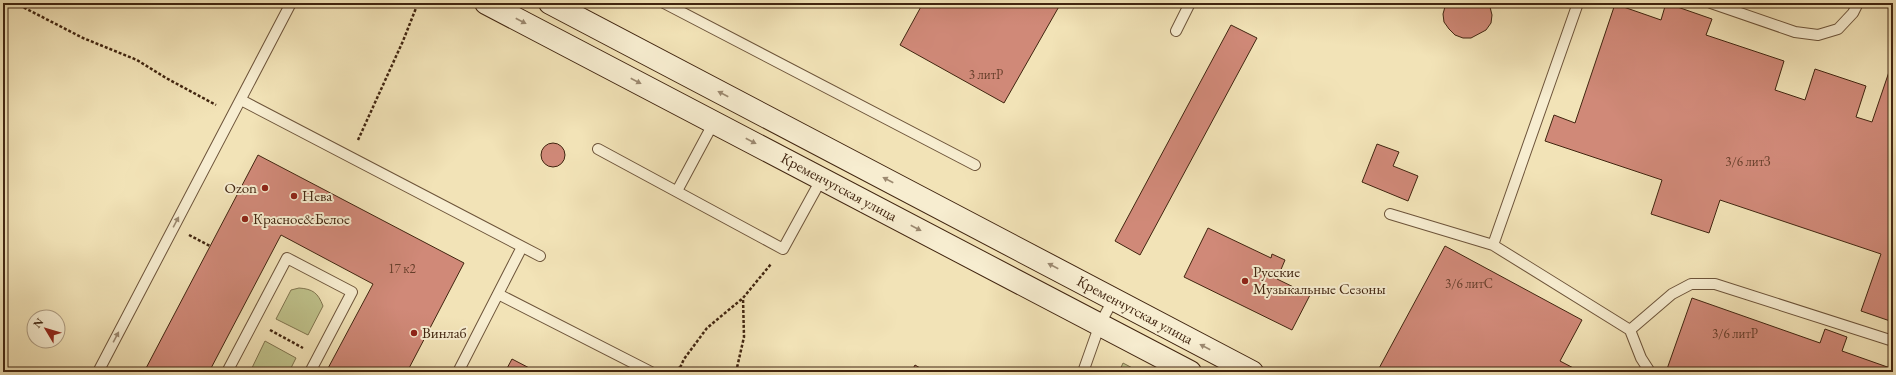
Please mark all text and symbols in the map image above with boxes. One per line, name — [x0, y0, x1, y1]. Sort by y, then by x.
one-way arrow — [515, 18, 527, 24]
house number: 3 литР — [969, 66, 1003, 83]
one-way arrow — [630, 78, 642, 84]
one-way arrow — [718, 91, 729, 97]
one-way arrow — [746, 138, 757, 145]
street label: Кременчугская улица — [778, 148, 901, 225]
house number: 3/6 литЗ — [1725, 153, 1771, 170]
one-way arrow — [882, 177, 894, 183]
place label: Ozon — [225, 178, 257, 197]
marker: Ozon — [260, 183, 270, 193]
place label: Нева — [302, 186, 332, 205]
marker: Нева — [289, 191, 299, 201]
place label: Красное&Белое — [253, 209, 350, 228]
marker: Красное&Белое — [240, 214, 250, 224]
one-way arrow — [173, 217, 179, 228]
one-way arrow — [911, 224, 922, 231]
house number: 17 к2 — [388, 260, 417, 277]
place label: Русские Музыкальные Сезоны — [1253, 262, 1386, 298]
one-way arrow — [1047, 263, 1059, 270]
street label: Кременчугская улица — [1074, 271, 1197, 348]
house number: 3/6 литС — [1445, 275, 1493, 292]
marker: Русские Музыкальные Сезоны — [1240, 276, 1250, 286]
north arrow — [26, 309, 66, 349]
text: N — [30, 315, 46, 331]
place label: Винлаб — [422, 323, 467, 342]
house number: 3/6 литР — [1712, 325, 1758, 342]
marker: Винлаб — [409, 328, 419, 338]
one-way arrow — [112, 332, 119, 343]
one-way arrow — [1199, 344, 1211, 350]

